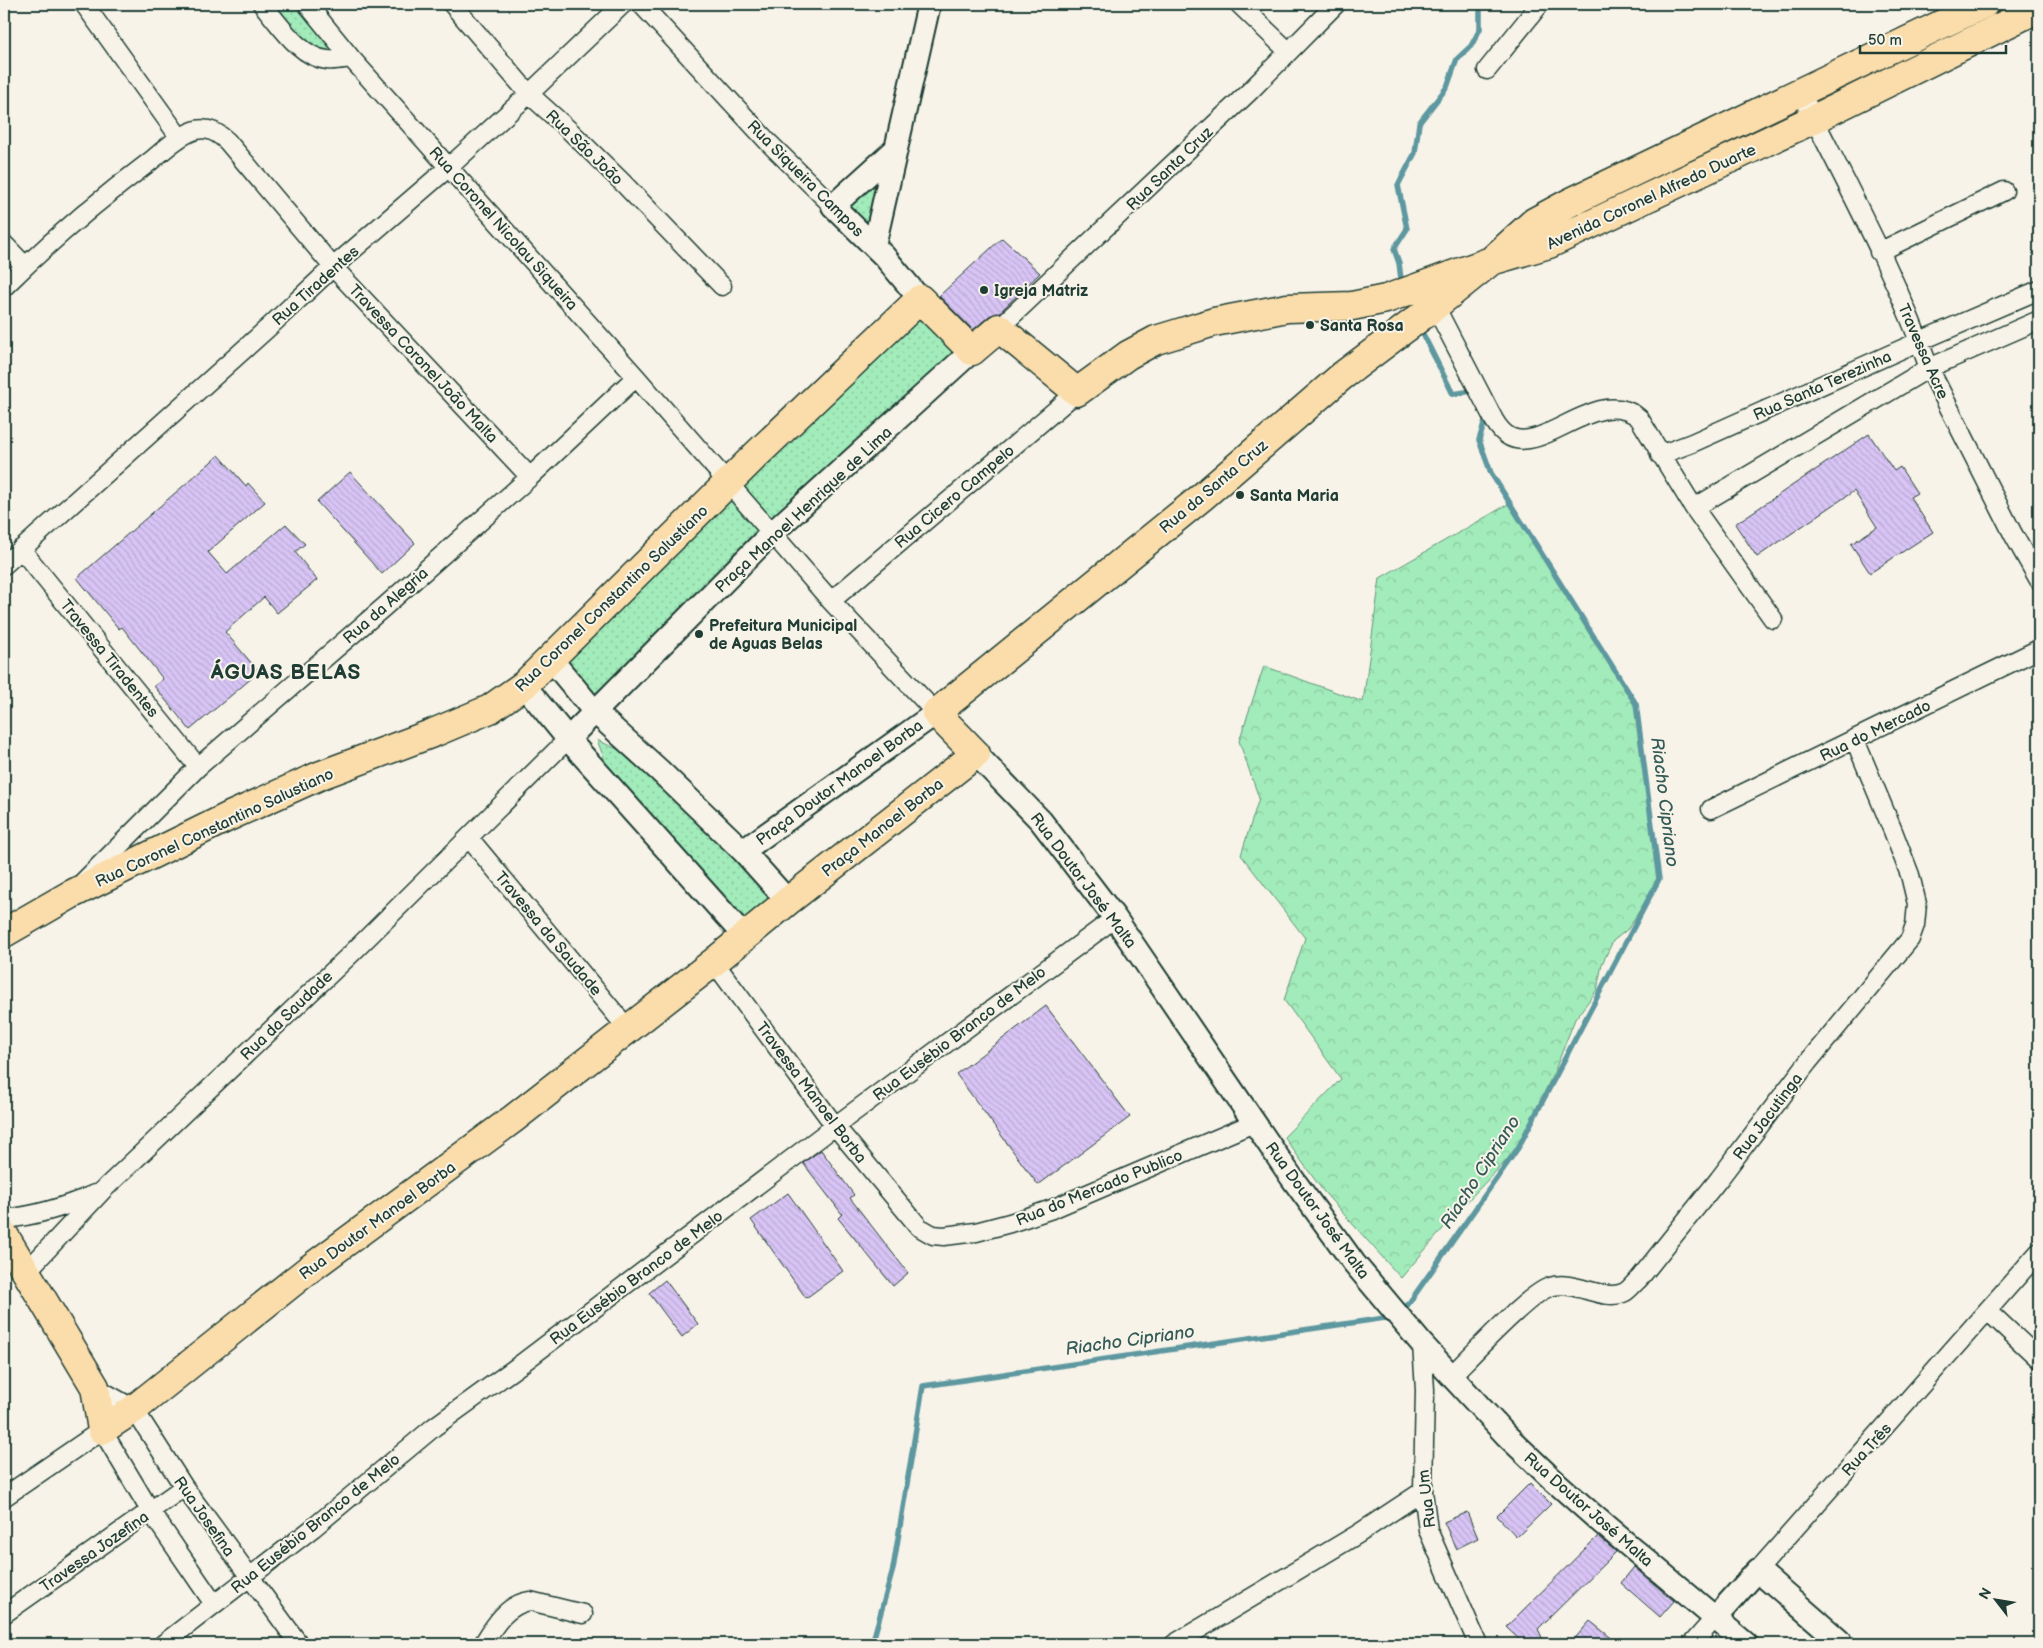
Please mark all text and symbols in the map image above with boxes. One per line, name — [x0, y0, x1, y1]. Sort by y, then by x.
scale bar — [1860, 22, 2007, 54]
text: 50 m — [1868, 31, 1902, 50]
street label: Rua São João — [541, 106, 627, 190]
street label: Rua Siqueira Campos — [743, 117, 867, 241]
street label: Rua Santa Cruz — [1123, 123, 1217, 215]
street label: Avenida Coronel Alfredo Duarte — [1544, 140, 1760, 254]
street label: Rua Coronel Nicolau Siqueira — [424, 143, 581, 315]
street label: Rua Tiradentes — [269, 242, 363, 330]
street label: Travessa Coronel João Malta — [344, 281, 501, 447]
place label: Igreja Matriz — [994, 282, 1088, 301]
marker: Igreja Matriz — [978, 284, 990, 296]
street label: Travessa Acre — [1893, 301, 1952, 403]
place label: Santa Rosa — [1320, 317, 1404, 336]
marker: Santa Rosa — [1304, 319, 1316, 331]
street label: Rua Santa Terezinha — [1751, 347, 1895, 425]
street label: Praça Manoel Henrique de Lima — [712, 423, 896, 597]
street label: Rua da Santa Cruz — [1156, 436, 1272, 538]
street label: Rua Cicero Campelo — [891, 441, 1019, 553]
place label: Santa Maria — [1250, 487, 1339, 506]
marker: Santa Maria — [1234, 489, 1246, 501]
street label: Rua Coronel Constantino Salustiano — [512, 502, 712, 696]
street label: Rua da Alegria — [339, 564, 432, 648]
street label: Travessa Tiradentes — [56, 596, 162, 722]
place label: Prefeitura Municipal de Aguas Belas — [709, 617, 857, 654]
marker: Prefeitura Municipal de Aguas Belas — [693, 628, 705, 640]
district label: ÁGUAS BELAS — [210, 658, 361, 685]
street label: Rua do Mercado — [1817, 696, 1934, 766]
street label: Praça Doutor Manoel Borba — [753, 716, 927, 850]
water label: Riacho Cipriano — [1646, 736, 1683, 868]
street label: Rua Coronel Constantino Salustiano — [92, 765, 337, 892]
street label: Praça Manoel Borba — [818, 775, 947, 881]
street label: Rua Doutor José Malta — [1026, 809, 1140, 952]
street label: Travessa da Saudade — [490, 868, 606, 1000]
street label: Rua Eusébio Branco de Melo — [870, 963, 1050, 1105]
street label: Rua da Saudade — [237, 967, 337, 1065]
street label: Travessa Manoel Borba — [752, 1019, 870, 1167]
street label: Rua Jacutinga — [1730, 1070, 1807, 1164]
water label: Riacho Cipriano — [1436, 1112, 1525, 1233]
street label: Rua Doutor José Malta — [1261, 1139, 1373, 1283]
street label: Rua do Mercado Publico — [1013, 1146, 1186, 1231]
street label: Rua Doutor Manoel Borba — [296, 1158, 460, 1284]
street label: Rua Eusébio Branco de Melo — [547, 1207, 727, 1349]
water label: Riacho Cipriano — [1064, 1321, 1196, 1360]
street label: Rua Três — [1838, 1419, 1896, 1481]
street label: Rua Doutor José Malta — [1520, 1449, 1656, 1571]
street label: Rua Eusébio Branco de Melo — [228, 1450, 404, 1598]
street label: Rua Um — [1414, 1469, 1440, 1529]
street label: Rua Josefina — [169, 1473, 238, 1560]
street label: Travessa Jozefina — [37, 1508, 153, 1597]
north arrow — [1970, 1576, 2020, 1626]
text: N — [1975, 1585, 1995, 1602]

